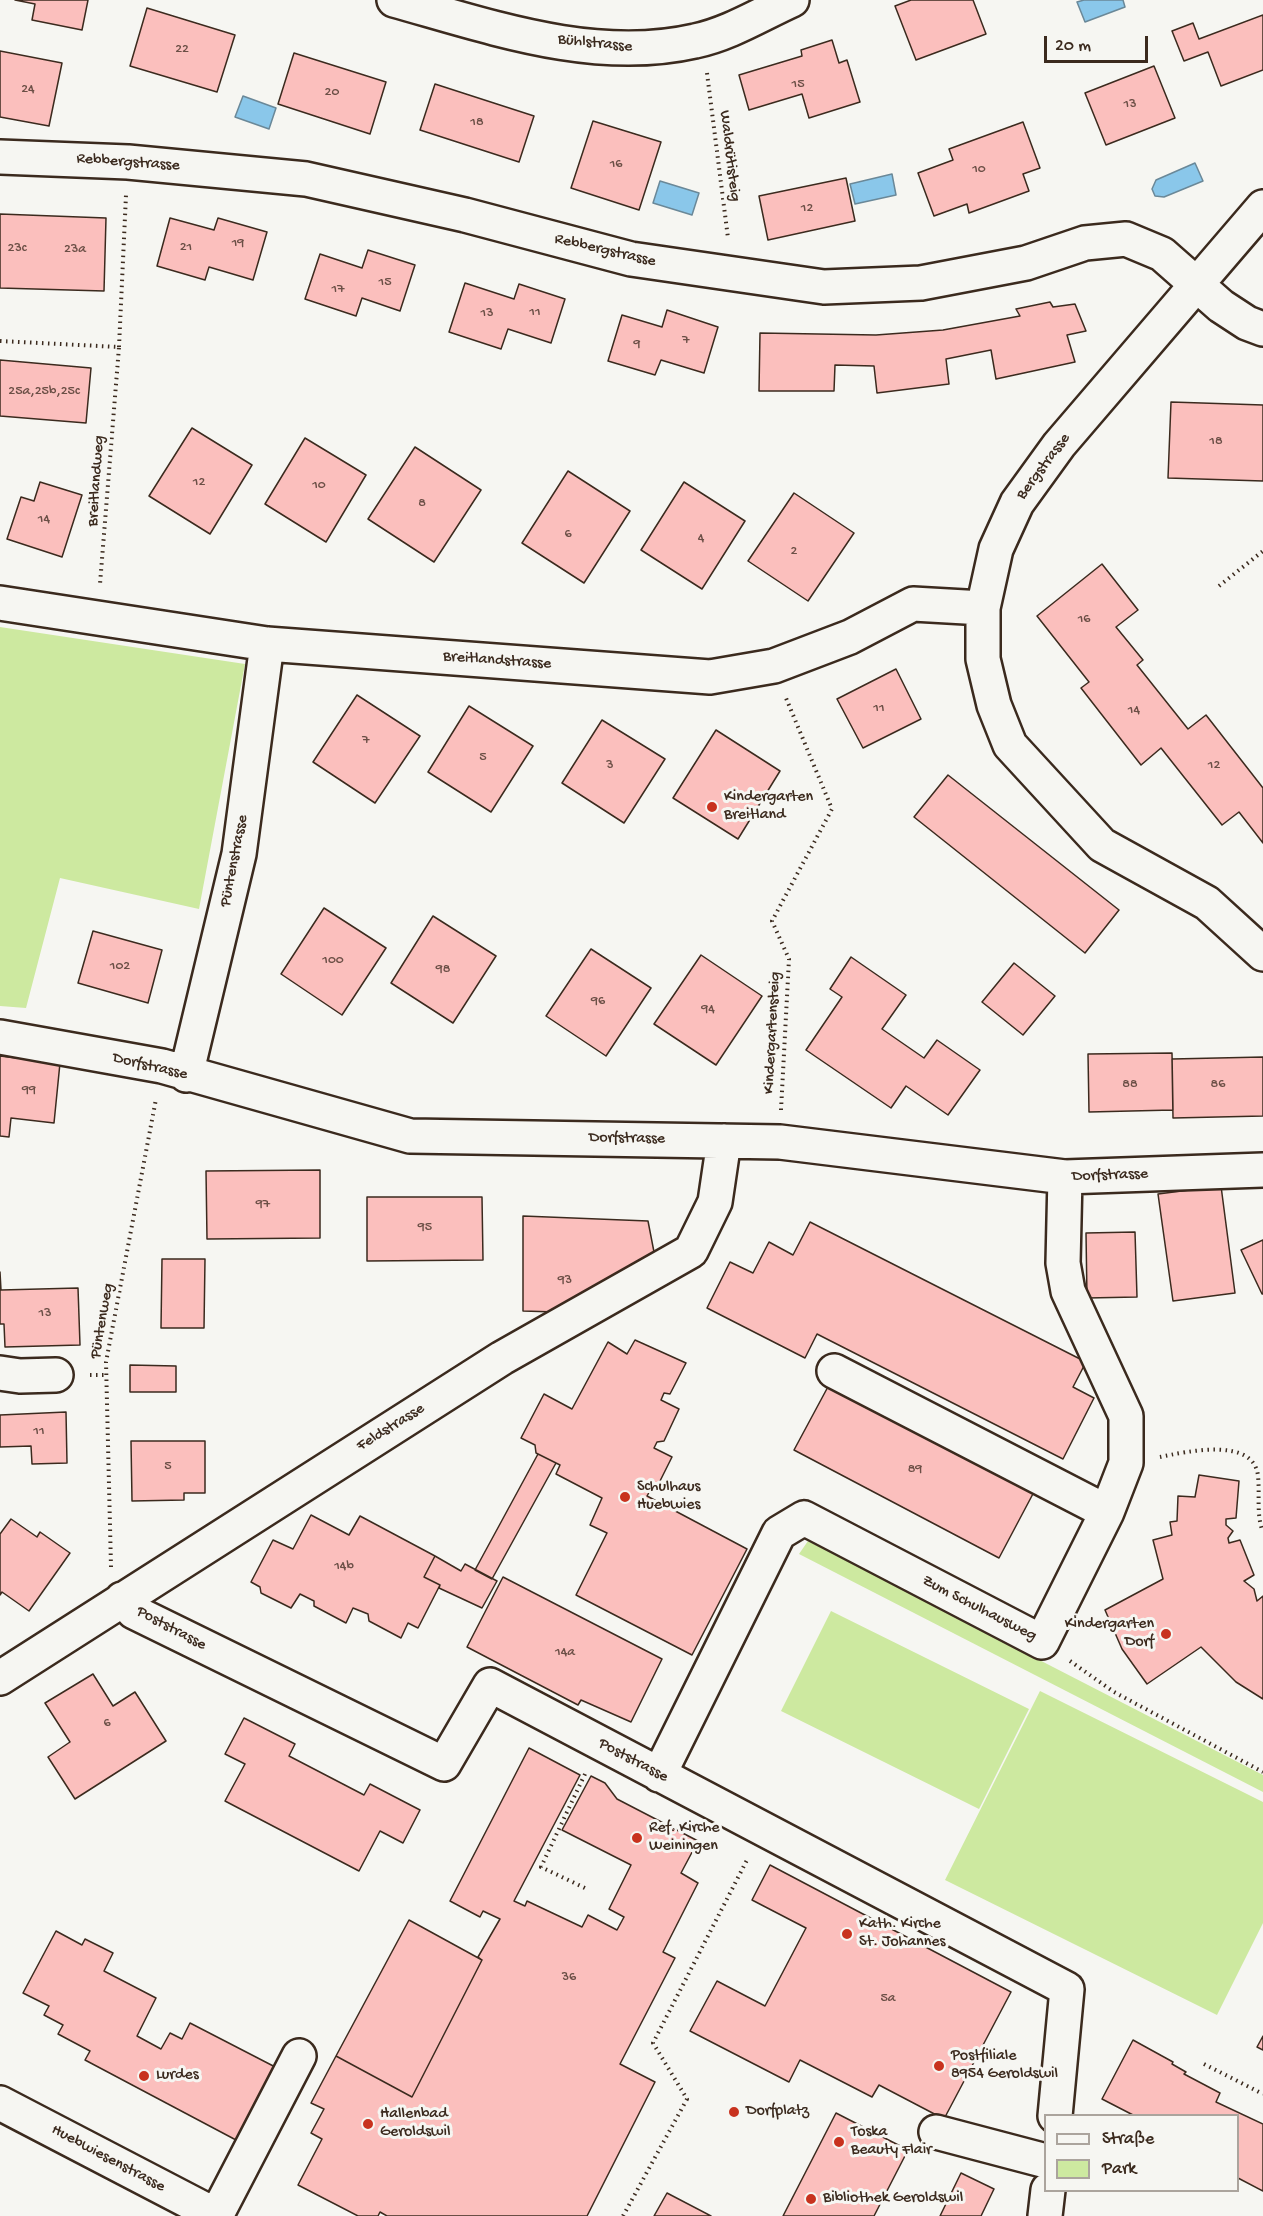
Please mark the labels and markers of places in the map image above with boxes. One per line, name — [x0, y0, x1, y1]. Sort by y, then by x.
place label: Kindergarten Breitland — [724, 788, 813, 826]
marker: Kindergarten Breitland — [705, 800, 719, 814]
place label: Schulhaus Huebwies — [637, 1478, 700, 1516]
marker: Schulhaus Huebwies — [618, 1490, 632, 1504]
place label: Kindergarten Dorf — [1065, 1615, 1154, 1653]
marker: Kindergarten Dorf — [1159, 1627, 1173, 1641]
place label: Ref. Kirche Weiningen — [649, 1819, 720, 1857]
marker: Ref. Kirche Weiningen — [630, 1831, 644, 1845]
place label: Kath. Kirche St. Johannes — [859, 1915, 945, 1953]
marker: Kath. Kirche St. Johannes — [840, 1927, 854, 1941]
place label: Postfiliale 8954 Geroldswil — [951, 2047, 1058, 2085]
marker: Postfiliale 8954 Geroldswil — [932, 2059, 946, 2073]
place label: Lurdes — [156, 2066, 199, 2086]
marker: Lurdes — [137, 2069, 151, 2083]
place label: Dorfplatz — [746, 2102, 809, 2122]
place label: Hallenbad Geroldswil — [380, 2105, 451, 2143]
marker: Dorfplatz — [727, 2105, 741, 2119]
marker: Hallenbad Geroldswil — [361, 2117, 375, 2131]
place label: Toska Beauty Flair — [851, 2123, 932, 2161]
marker: Toska Beauty Flair — [832, 2135, 846, 2149]
place label: Bibliothek Geroldswil — [823, 2189, 963, 2209]
marker: Bibliothek Geroldswil — [804, 2192, 818, 2206]

